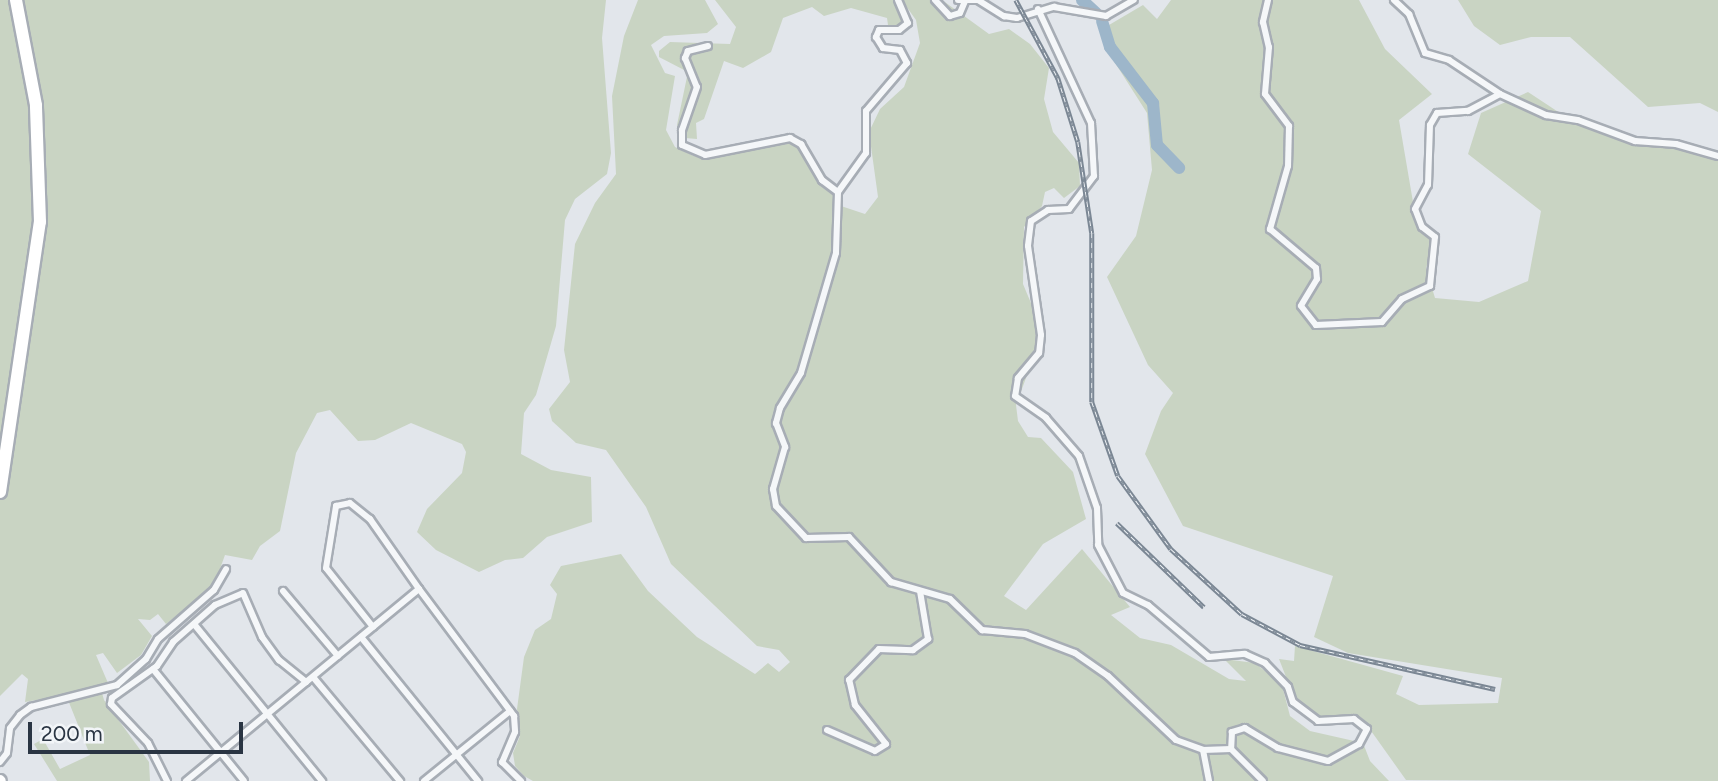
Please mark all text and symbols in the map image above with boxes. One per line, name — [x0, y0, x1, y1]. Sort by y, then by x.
scale bar — [32, 708, 247, 752]
text: 200 m — [41, 721, 103, 746]

